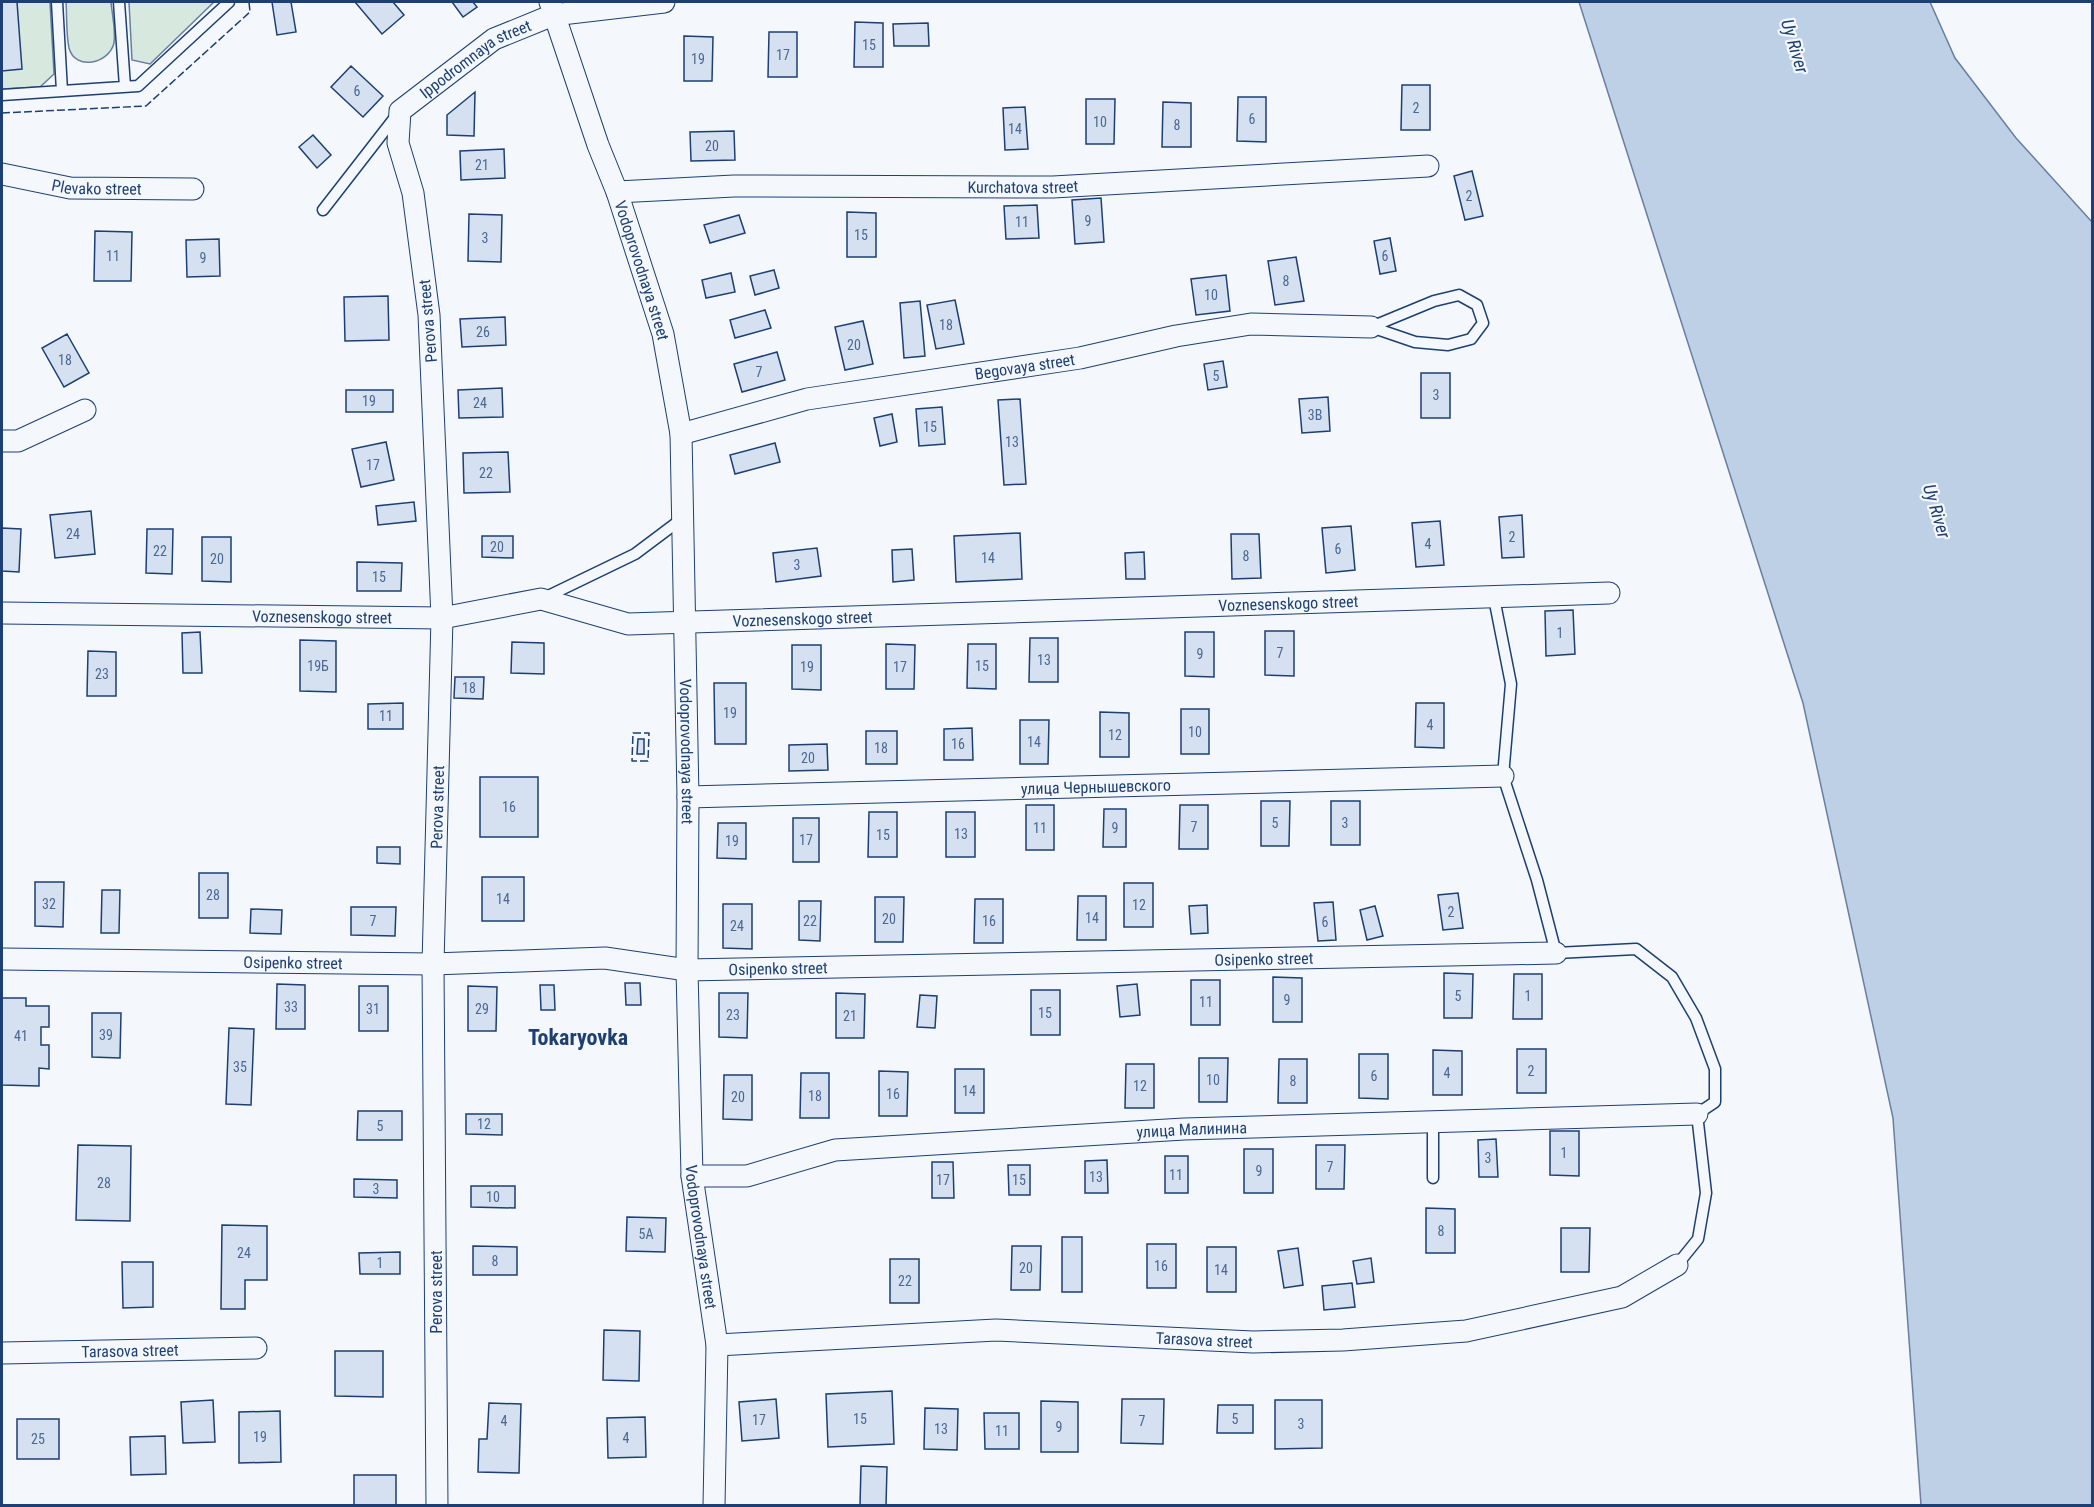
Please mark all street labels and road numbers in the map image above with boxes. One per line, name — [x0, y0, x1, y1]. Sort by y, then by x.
street label: Ippodromnaya street — [416, 15, 534, 102]
street label: Plevako street — [50, 175, 142, 198]
street label: Kurchatova street — [967, 176, 1079, 197]
street label: Vodoprovodnaya street — [611, 198, 673, 342]
street label: Perova street — [415, 278, 441, 363]
street label: Begovaya street — [974, 349, 1076, 383]
street label: Voznesenskogo street — [1218, 591, 1359, 615]
street label: Voznesenskogo street — [252, 606, 392, 627]
street label: Voznesenskogo street — [732, 607, 873, 630]
street label: Vodoprovodnaya street — [676, 679, 698, 825]
street label: Perova street — [426, 765, 448, 849]
street label: улица Чернышевского — [1021, 775, 1171, 798]
street label: Osipenko street — [1214, 948, 1314, 969]
street label: Osipenko street — [243, 952, 343, 972]
street label: Osipenko street — [728, 958, 828, 979]
street label: улица Малинина — [1136, 1118, 1247, 1141]
street label: Vodoprovodnaya street — [682, 1164, 721, 1310]
street label: Perova street — [427, 1250, 446, 1334]
street label: Tarasova street — [1155, 1328, 1254, 1351]
street label: Tarasova street — [81, 1340, 179, 1361]

